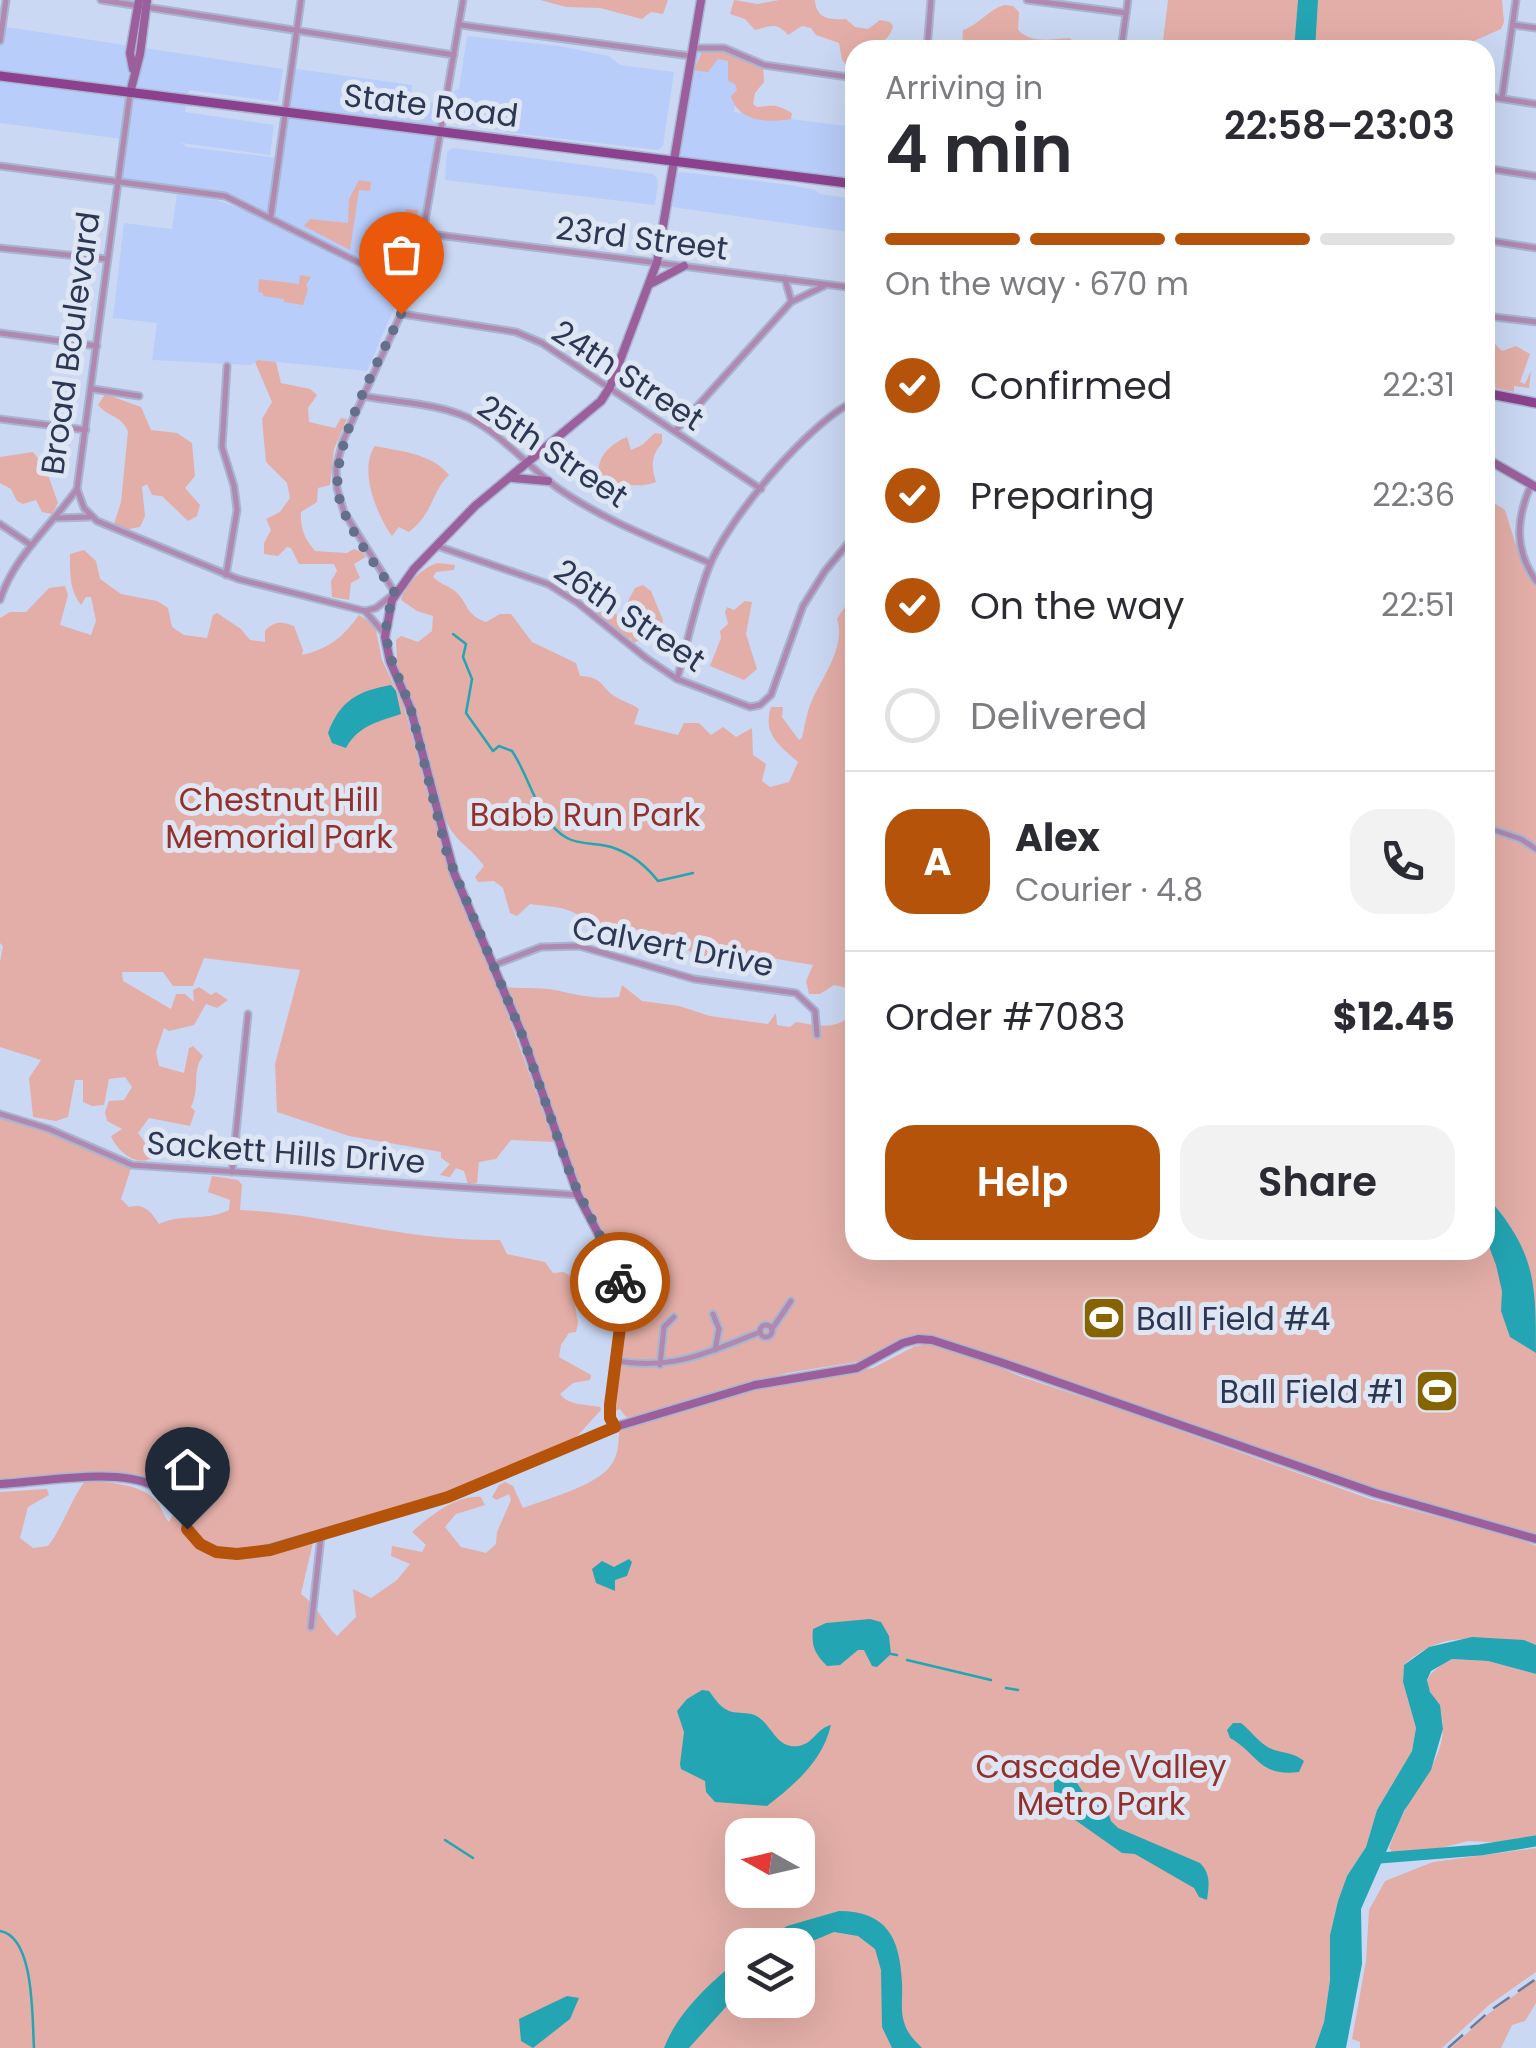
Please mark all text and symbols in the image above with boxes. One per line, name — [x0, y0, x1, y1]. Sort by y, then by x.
text: Arriving in — [885, 65, 1043, 110]
street label: State Road — [341, 72, 521, 138]
text: 22:58–23:03 — [1224, 99, 1455, 152]
text: 4 min — [885, 104, 1073, 195]
street label: 23rd Street — [553, 205, 731, 271]
street label: Broad Boulevard — [29, 209, 111, 477]
pin — [359, 212, 444, 315]
icon: bag — [374, 227, 429, 282]
text: On the way · 670 m — [885, 261, 1189, 306]
street label: 24th Street — [543, 309, 713, 441]
icon: check — [885, 358, 940, 413]
text: Confirmed — [970, 359, 1172, 412]
text: 22:31 — [1382, 362, 1455, 407]
street label: 25th Street — [469, 384, 637, 518]
icon: check — [885, 468, 940, 523]
text: Preparing — [970, 469, 1155, 522]
text: 22:36 — [1372, 472, 1455, 517]
street label: 26th Street — [546, 548, 714, 682]
icon: check — [885, 578, 940, 633]
text: On the way — [970, 579, 1184, 632]
text: 22:51 — [1381, 582, 1455, 627]
text: Delivered — [970, 689, 1147, 742]
park label: Chestnut Hill Memorial Park — [165, 777, 393, 859]
park label: Babb Run Park — [470, 792, 701, 837]
button: phone — [1350, 809, 1455, 914]
text: Alex — [1015, 811, 1100, 864]
text: A — [923, 835, 952, 888]
text: Courier · 4.8 — [1015, 867, 1203, 912]
street label: Calvert Drive — [568, 904, 778, 988]
text: Order #7083 — [885, 990, 1126, 1043]
text: $12.45 — [1333, 990, 1455, 1043]
street label: Sackett Hills Drive — [145, 1120, 427, 1184]
button: Help — [885, 1125, 1160, 1240]
button: Share — [1180, 1125, 1455, 1240]
courier — [570, 1232, 670, 1332]
icon: bike — [593, 1255, 648, 1310]
sports icon: Ball Field #4 — [1081, 1295, 1127, 1341]
place label: Ball Field #4 — [1136, 1296, 1330, 1341]
sports icon: Ball Field #1 — [1414, 1368, 1460, 1414]
place label: Ball Field #1 — [1219, 1369, 1404, 1414]
pin — [145, 1427, 230, 1530]
icon: home — [160, 1442, 215, 1497]
park label: Cascade Valley Metro Park — [976, 1744, 1226, 1826]
north arrow — [725, 1818, 815, 1908]
map controls — [725, 1818, 815, 2018]
button: layers — [725, 1928, 815, 2018]

